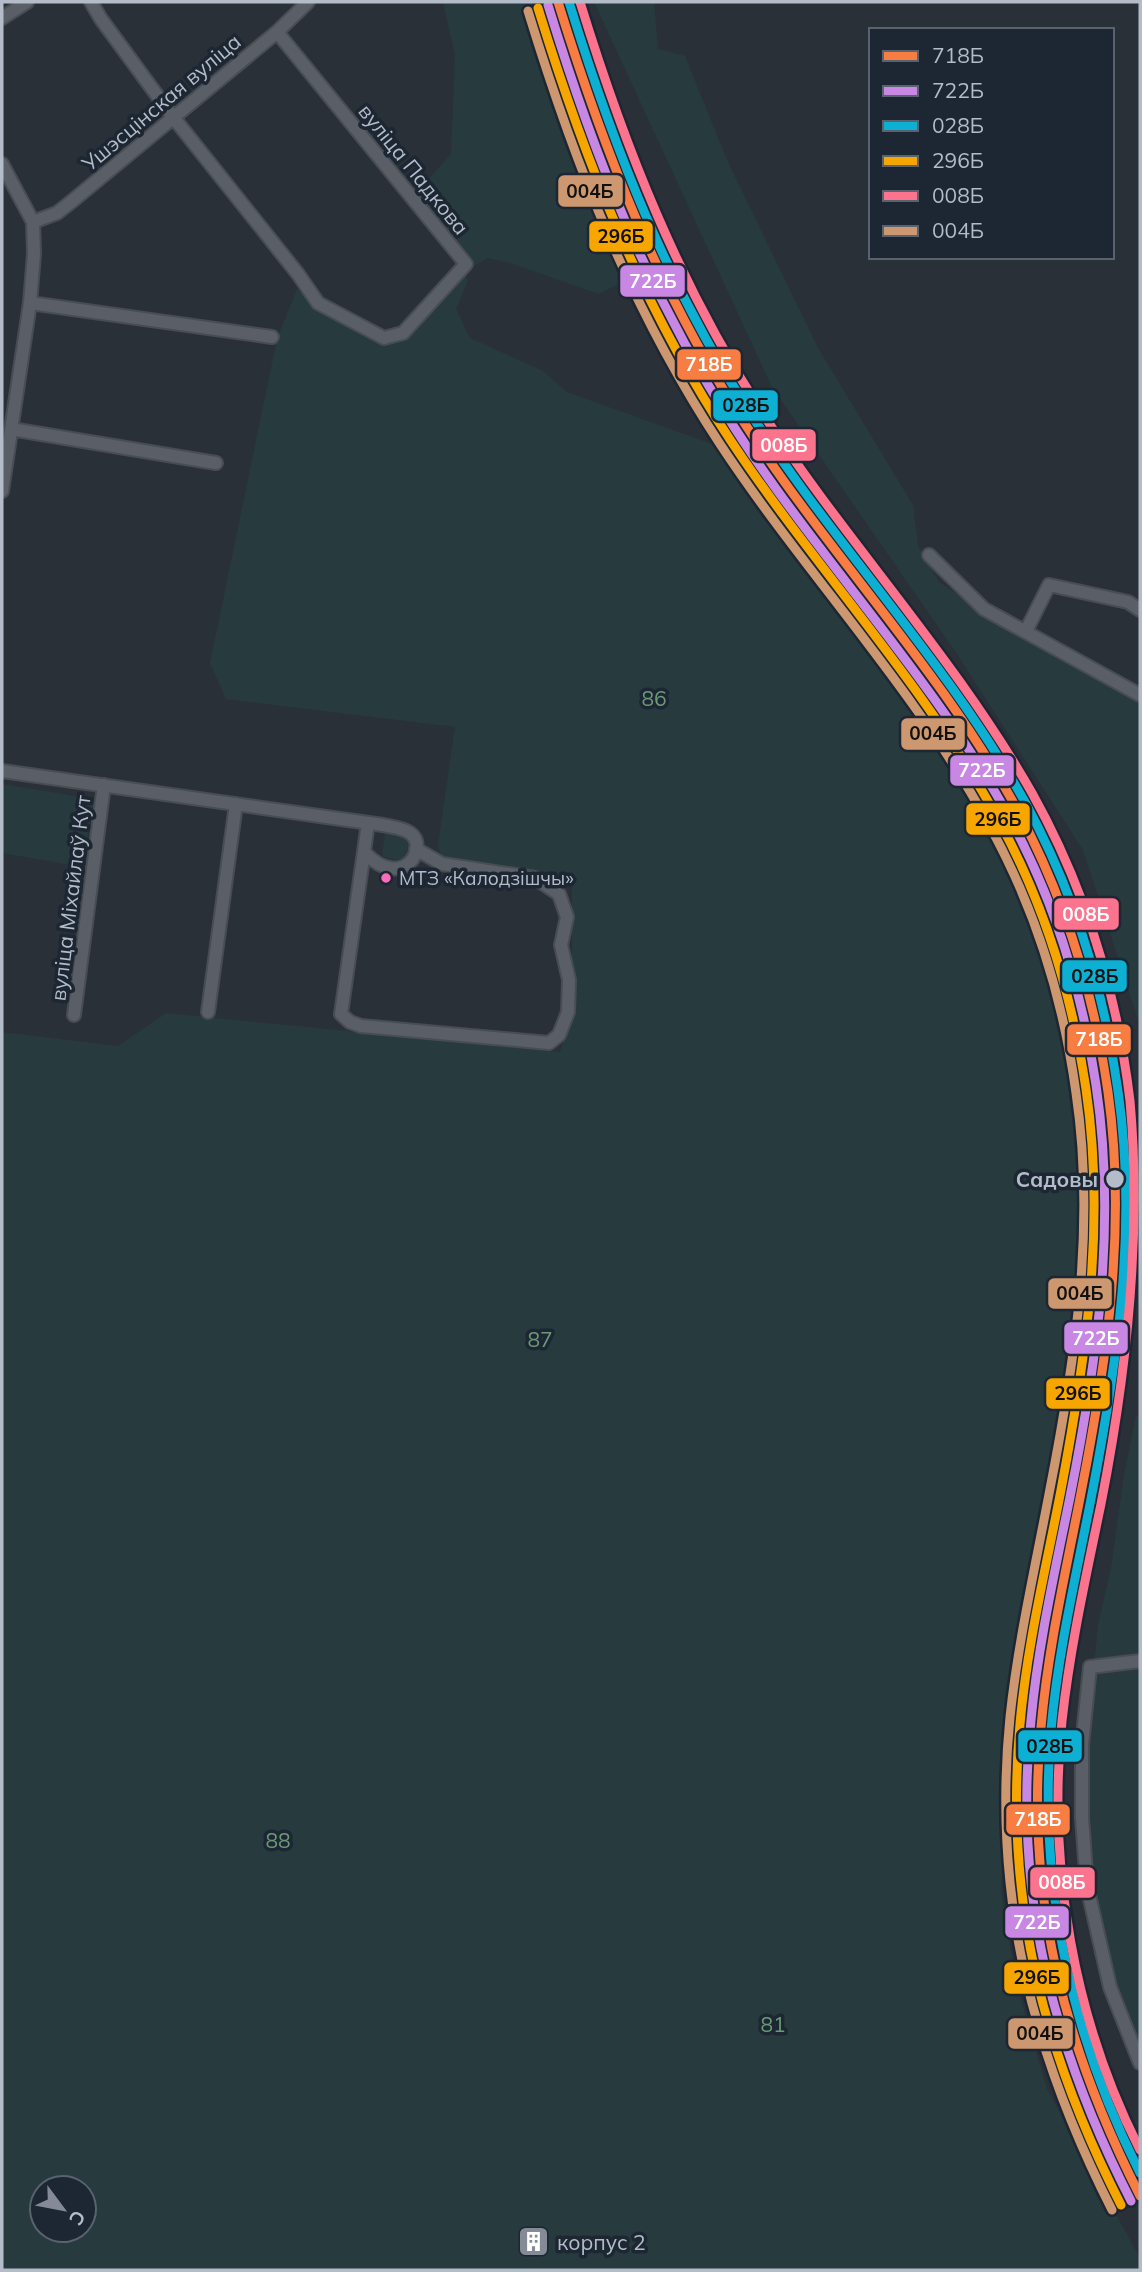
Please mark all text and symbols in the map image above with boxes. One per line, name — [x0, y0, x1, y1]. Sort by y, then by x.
street label: Ушэсцінская вуліца — [75, 28, 246, 177]
legend — [869, 28, 1114, 259]
text: 718Б — [932, 42, 984, 68]
text: 722Б — [932, 77, 984, 103]
street label: вуліца Падкова — [353, 98, 475, 240]
text: 028Б — [932, 112, 984, 138]
text: 296Б — [932, 147, 984, 173]
line badge: 004Б — [557, 174, 624, 208]
text: 004Б — [566, 179, 614, 203]
text: 008Б — [932, 182, 984, 208]
text: 004Б — [932, 217, 984, 243]
line badge: 296Б — [588, 220, 654, 253]
text: 296Б — [597, 224, 645, 248]
line badge: 722Б — [619, 264, 686, 298]
text: 722Б — [629, 269, 677, 293]
line badge: 718Б — [676, 348, 742, 381]
text: 718Б — [685, 352, 733, 376]
line badge: 028Б — [712, 389, 779, 422]
text: 028Б — [722, 393, 770, 417]
line badge: 008Б — [751, 428, 817, 462]
text: 008Б — [760, 433, 808, 457]
park label: 86 — [641, 685, 667, 711]
line badge: 004Б — [900, 717, 966, 751]
text: 004Б — [909, 721, 957, 745]
line badge: 722Б — [949, 754, 1015, 787]
text: 722Б — [958, 758, 1006, 782]
street label: вуліца Міхайлаў Кут — [44, 793, 96, 1002]
line badge: 296Б — [965, 802, 1031, 836]
text: 296Б — [974, 807, 1022, 831]
place label: МТЗ «Калодзішчы» — [399, 866, 574, 890]
marker: МТЗ «Калодзішчы» — [379, 871, 393, 885]
line badge: 008Б — [1053, 897, 1120, 931]
text: 008Б — [1062, 902, 1110, 926]
line badge: 028Б — [1061, 959, 1128, 993]
text: 028Б — [1071, 964, 1119, 988]
line badge: 718Б — [1066, 1023, 1132, 1056]
text: 718Б — [1075, 1027, 1123, 1051]
place label: Садовы — [1016, 1166, 1098, 1192]
marker: Садовы — [1104, 1168, 1126, 1190]
line badge: 004Б — [1047, 1277, 1113, 1310]
text: 004Б — [1056, 1281, 1104, 1305]
line badge: 722Б — [1063, 1321, 1129, 1355]
park label: 87 — [527, 1326, 553, 1352]
text: 722Б — [1072, 1326, 1120, 1350]
line badge: 296Б — [1045, 1377, 1111, 1410]
text: 296Б — [1054, 1381, 1102, 1405]
line badge: 028Б — [1017, 1729, 1083, 1763]
text: 028Б — [1026, 1734, 1074, 1758]
line badge: 718Б — [1005, 1803, 1071, 1836]
text: 718Б — [1014, 1807, 1062, 1831]
park label: 88 — [265, 1827, 291, 1853]
line badge: 008Б — [1029, 1866, 1096, 1899]
text: 008Б — [1038, 1870, 1086, 1894]
line badge: 722Б — [1004, 1905, 1070, 1939]
text: 722Б — [1013, 1910, 1061, 1934]
line badge: 296Б — [1003, 1961, 1070, 1995]
text: 296Б — [1013, 1965, 1061, 1989]
park label: 81 — [760, 2011, 786, 2037]
line badge: 004Б — [1007, 2017, 1074, 2050]
text: 004Б — [1016, 2021, 1064, 2045]
north arrow — [28, 2174, 98, 2244]
text: С — [64, 2206, 91, 2230]
building icon: корпус 2 — [517, 2225, 551, 2259]
place label: корпус 2 — [557, 2229, 646, 2255]

